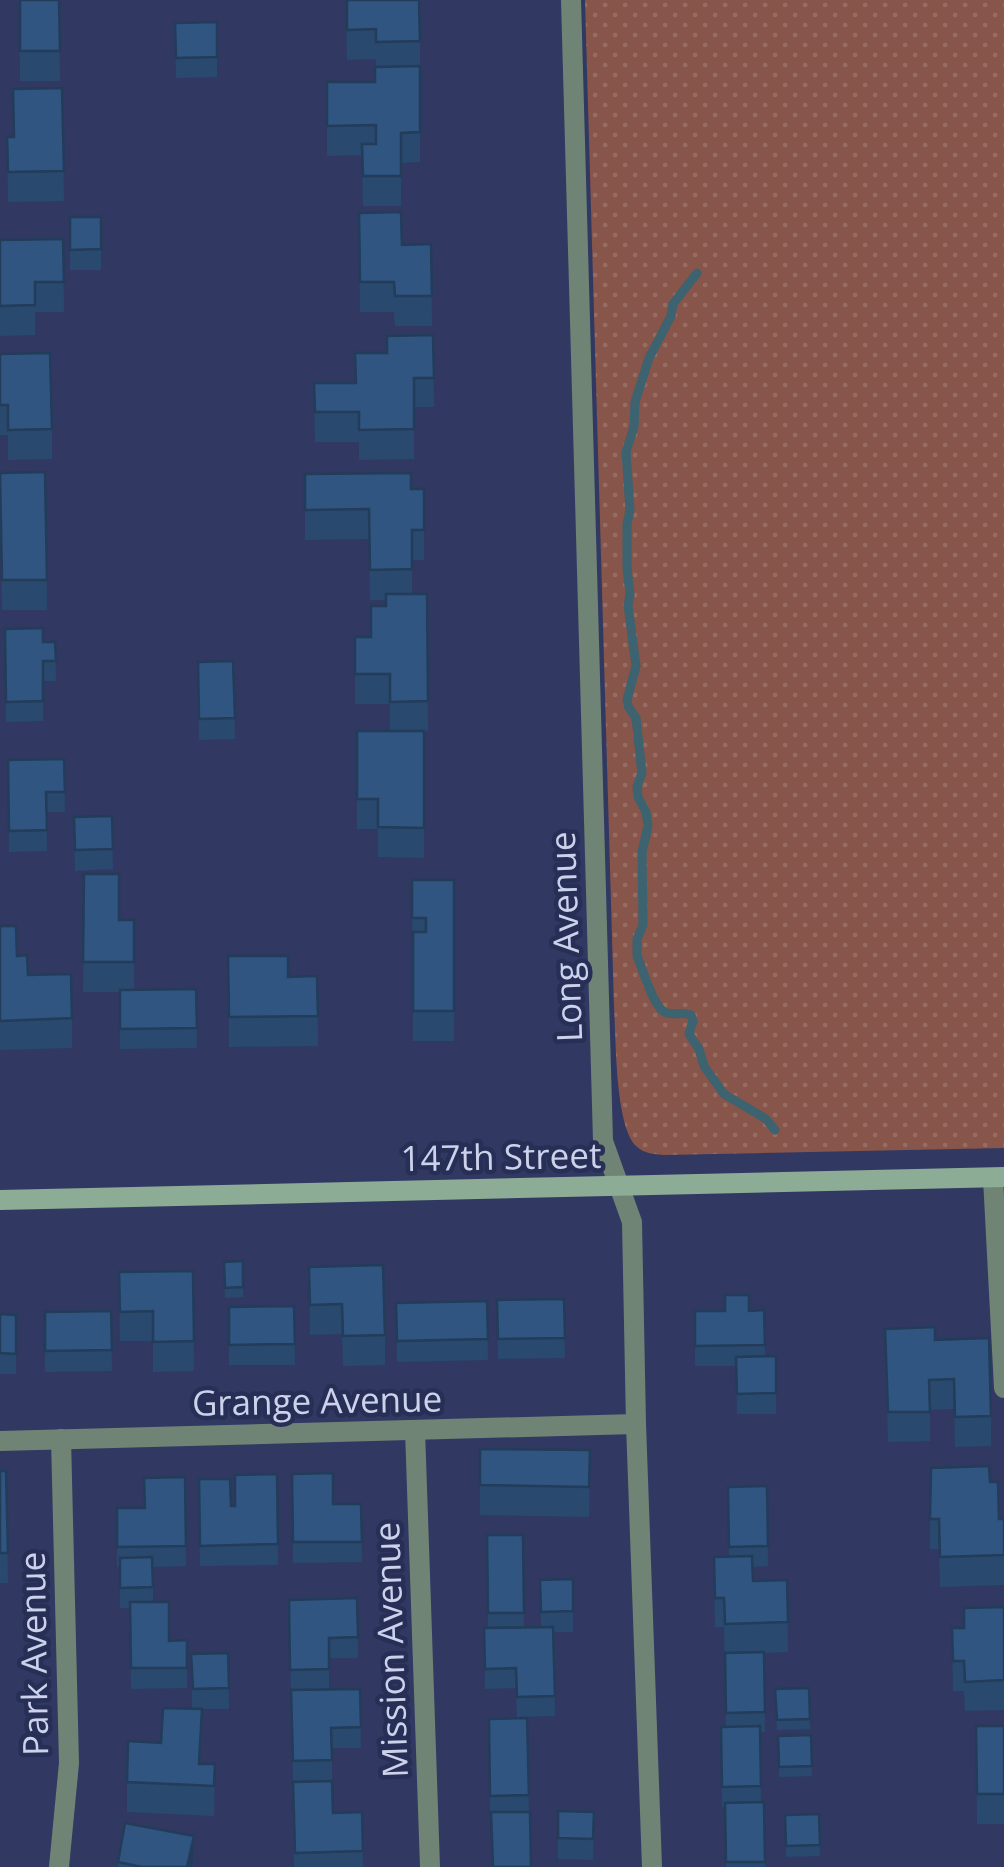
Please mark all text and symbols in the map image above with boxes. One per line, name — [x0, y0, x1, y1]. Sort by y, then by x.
street label: Long Avenue — [538, 831, 592, 1043]
street label: 147th Street — [400, 1131, 602, 1181]
street label: Grange Avenue — [191, 1374, 443, 1426]
street label: Mission Avenue — [362, 1521, 418, 1779]
street label: Park Avenue — [8, 1552, 58, 1756]

